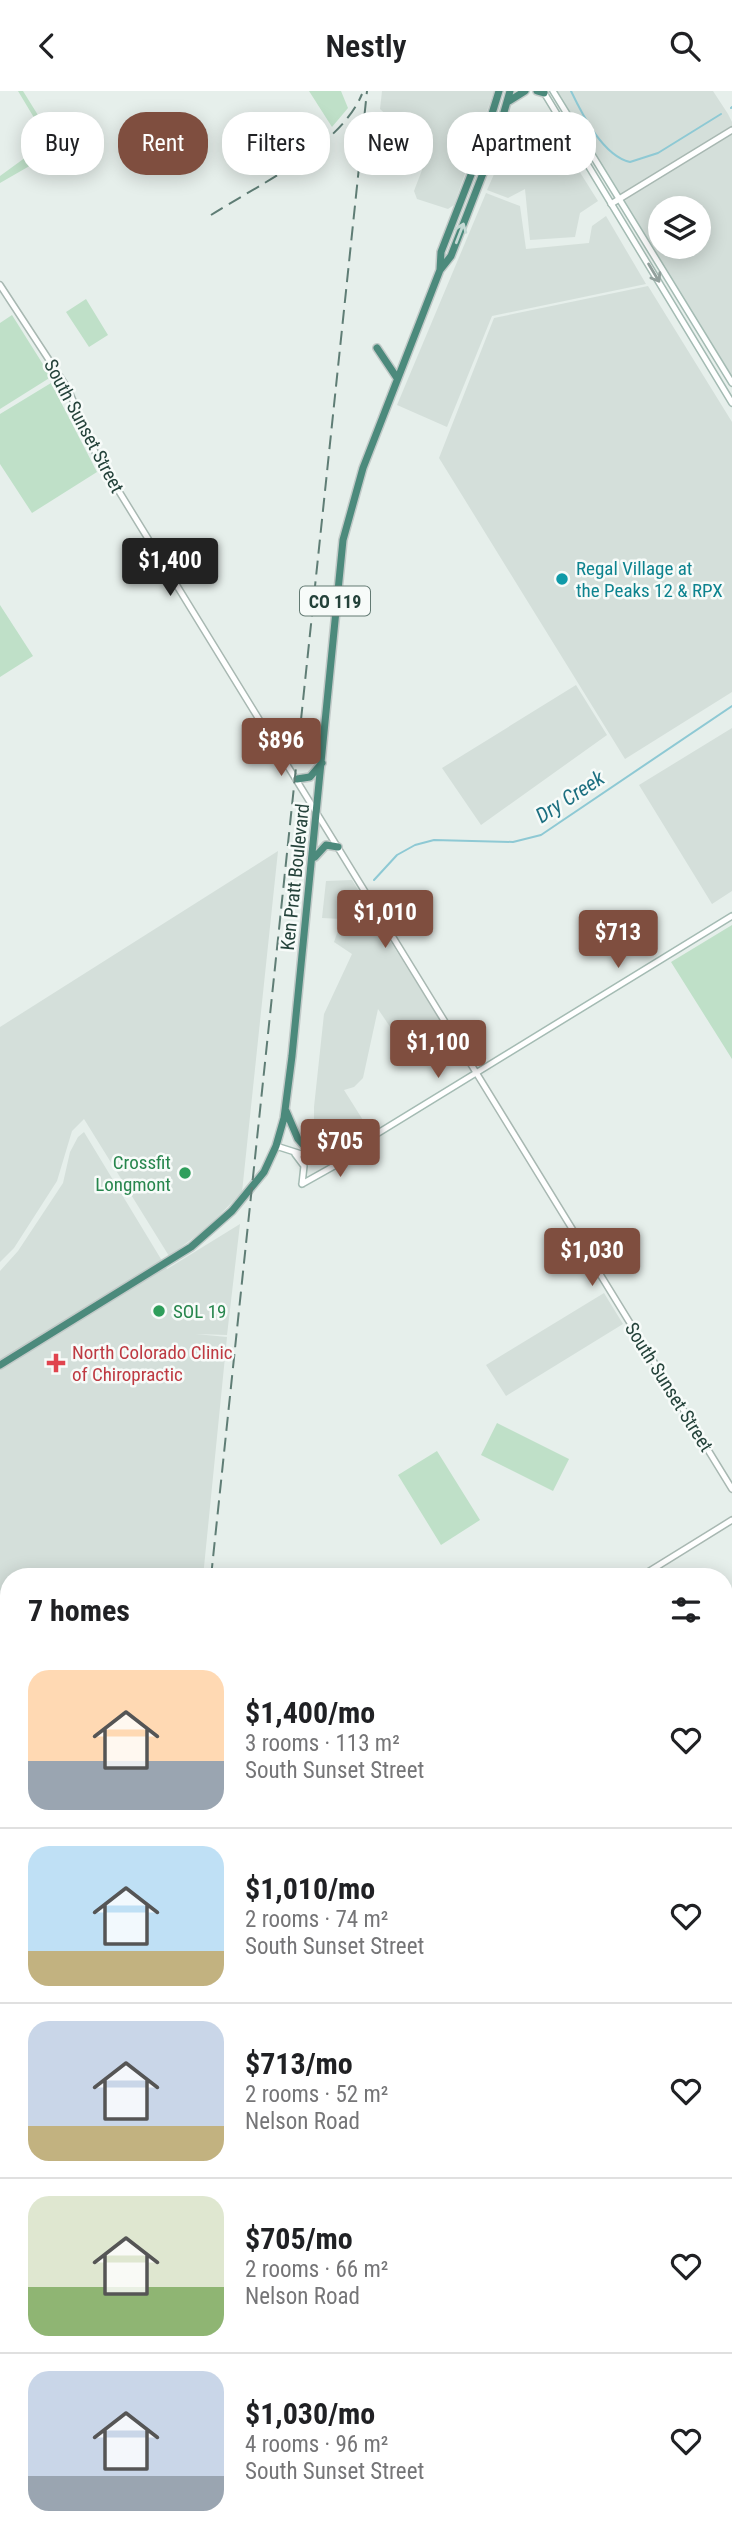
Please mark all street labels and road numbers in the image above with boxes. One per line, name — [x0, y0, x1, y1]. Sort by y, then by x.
street label: South Sunset Street — [39, 355, 129, 497]
road number: CO 119 — [300, 587, 370, 615]
street label: Ken Pratt Boulevard — [276, 802, 314, 952]
street label: South Sunset Street — [620, 1318, 718, 1456]

